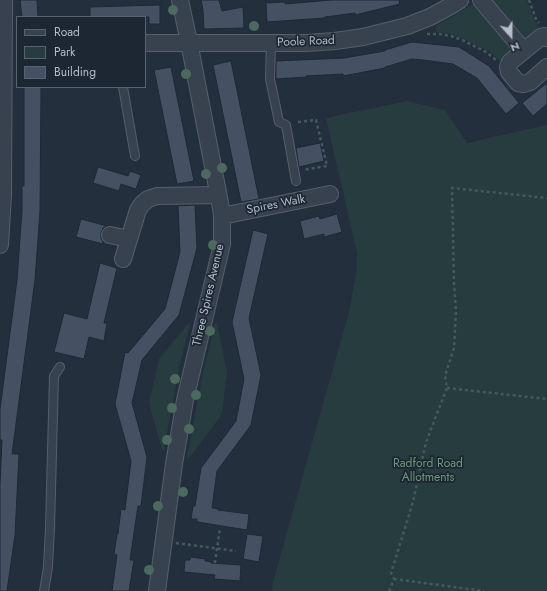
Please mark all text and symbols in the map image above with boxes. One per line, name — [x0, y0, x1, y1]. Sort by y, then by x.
legend — [16, 16, 146, 88]
north arrow — [491, 16, 531, 56]
text: Road — [54, 23, 80, 41]
street label: Poole Road — [277, 34, 335, 50]
text: N — [508, 38, 522, 56]
text: Park — [54, 43, 75, 61]
text: Building — [54, 63, 96, 81]
street label: Spires Walk — [245, 192, 307, 218]
street label: Three Spires Avenue — [190, 243, 228, 347]
park label: Radford Road Allotments — [393, 457, 463, 485]

